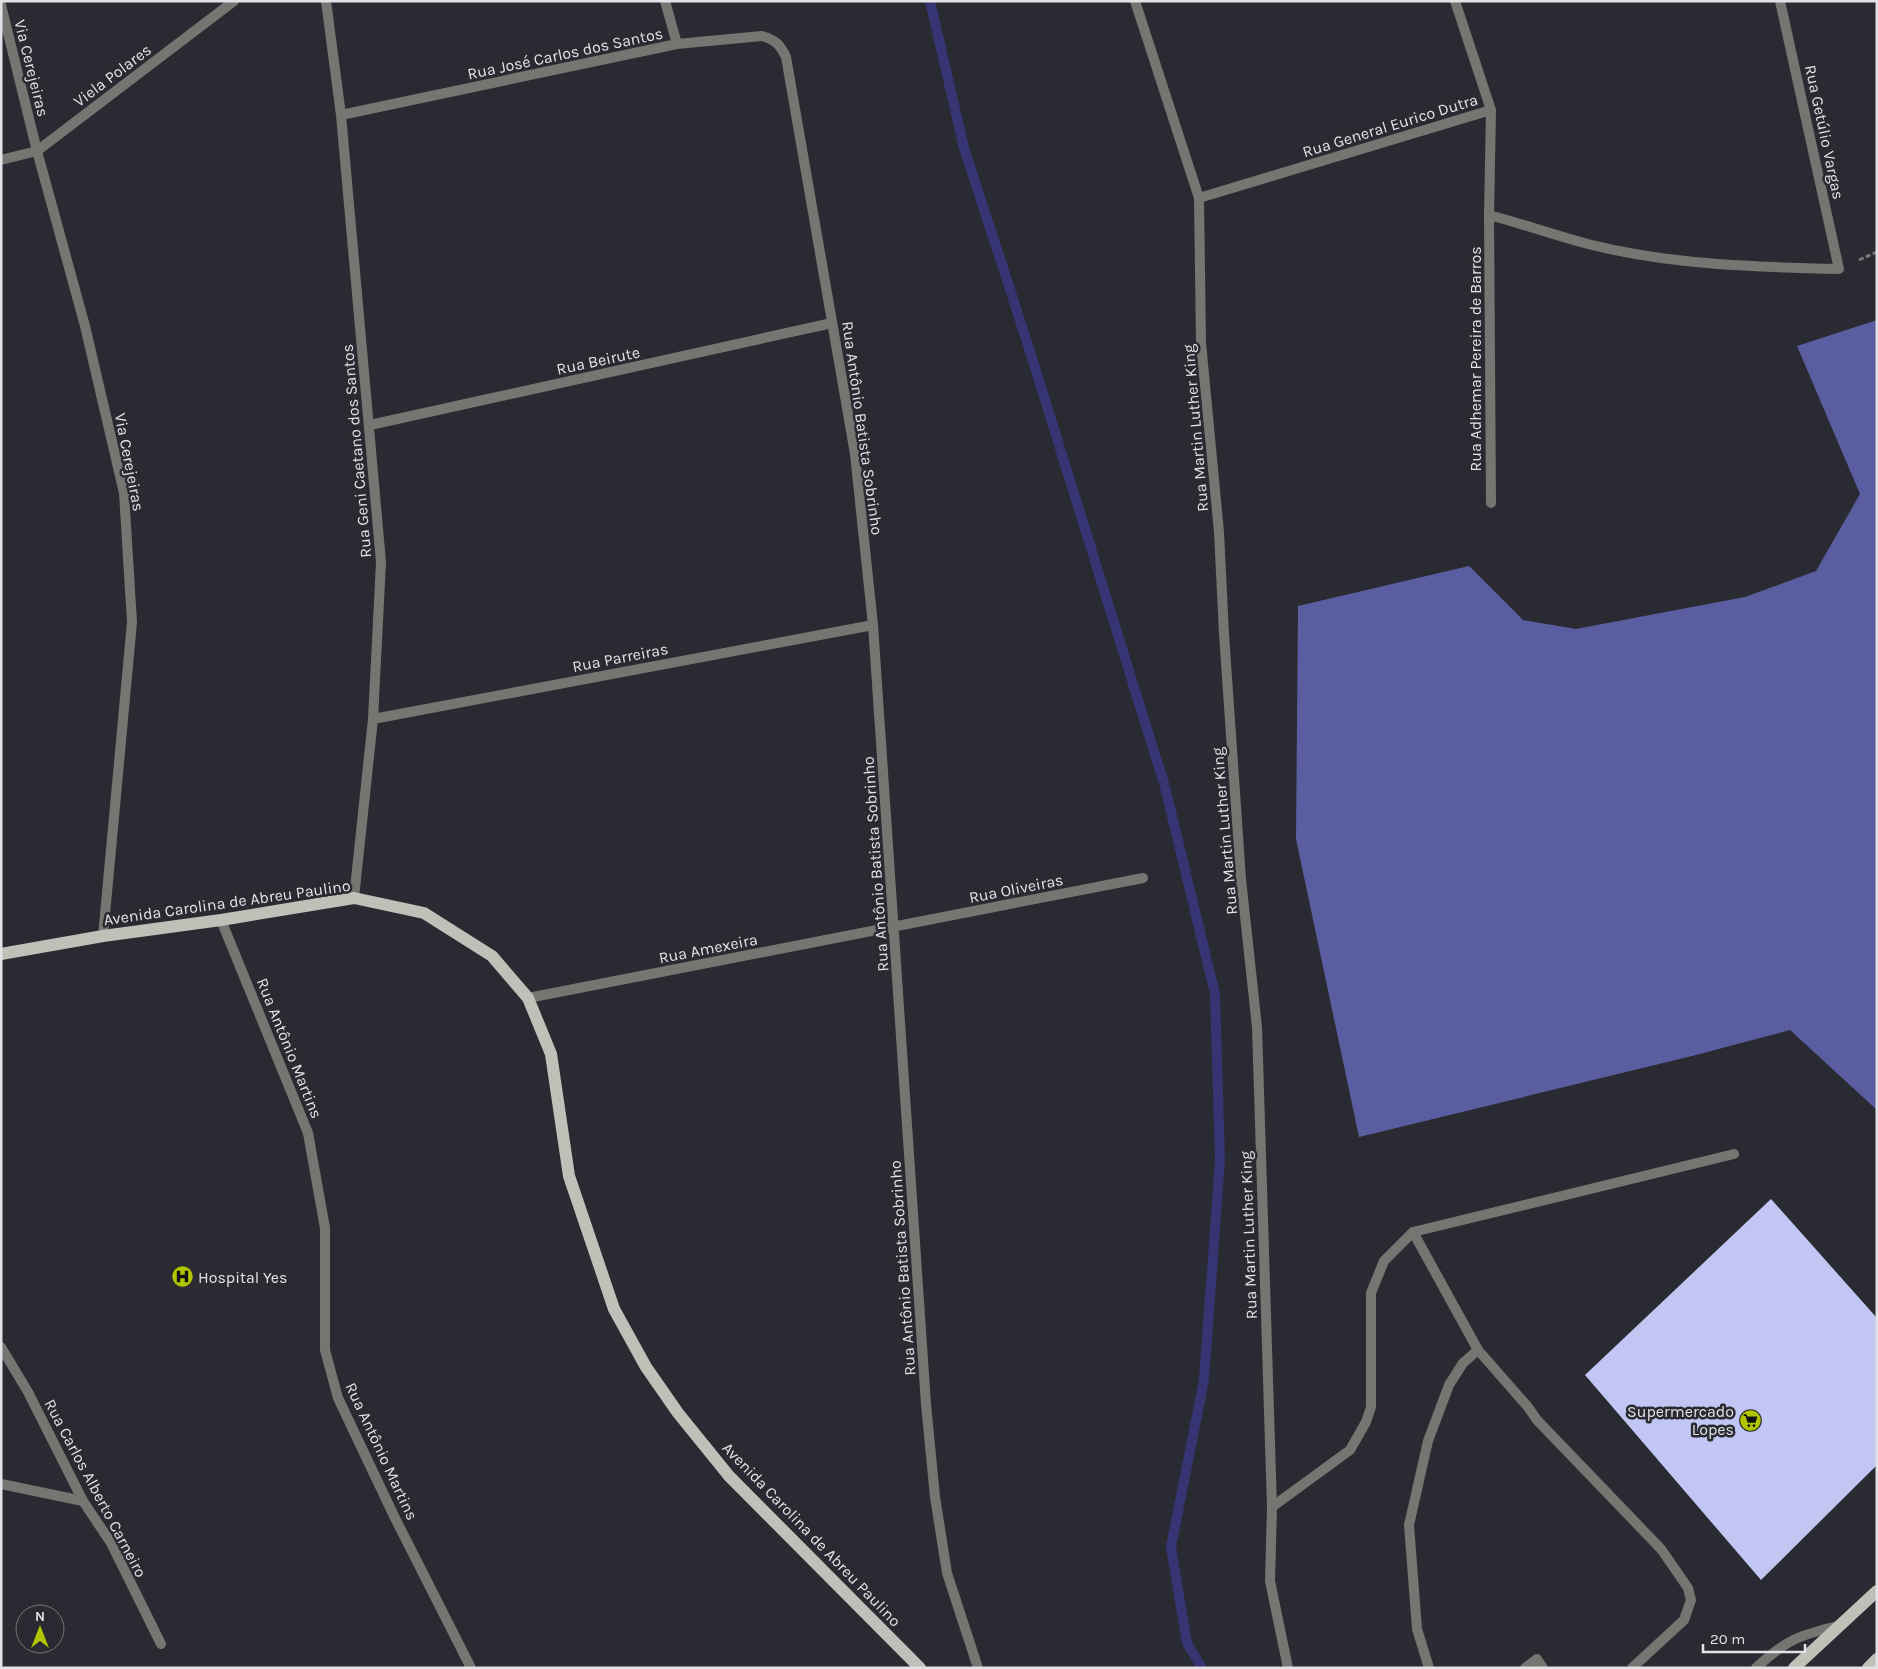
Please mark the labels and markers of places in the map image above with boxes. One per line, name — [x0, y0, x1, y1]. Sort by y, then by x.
hospital icon: Hospital Yes — [170, 1265, 194, 1289]
place label: Hospital Yes — [198, 1268, 287, 1287]
place label: Supermercado Lopes — [1627, 1402, 1734, 1439]
supermarket icon: Supermercado Lopes — [1738, 1408, 1762, 1432]

